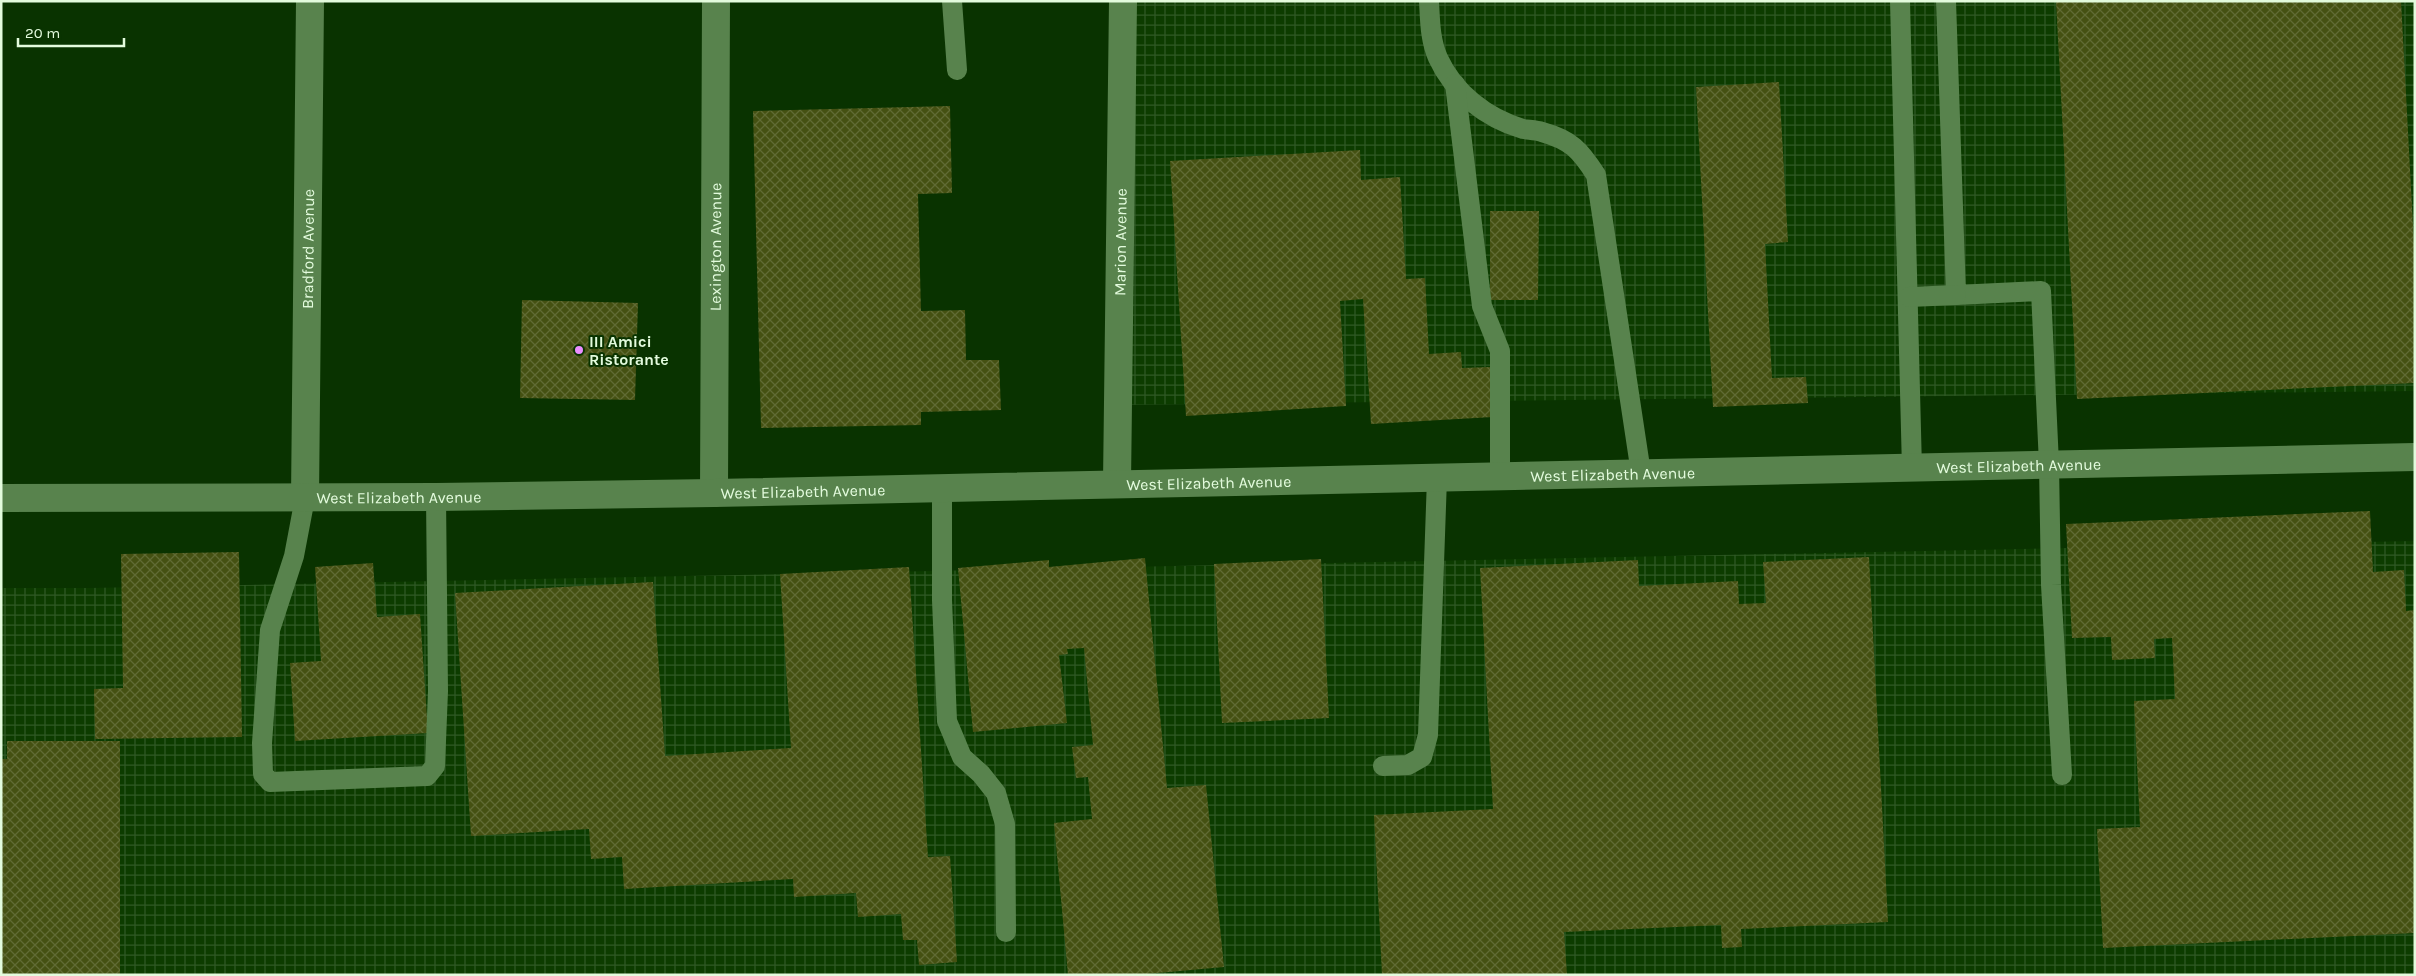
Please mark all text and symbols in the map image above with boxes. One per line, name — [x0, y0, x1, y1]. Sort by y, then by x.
scale bar — [18, 15, 124, 47]
text: 20 m — [25, 24, 60, 42]
street label: Lexington Avenue — [706, 183, 725, 311]
street label: Marion Avenue — [1110, 188, 1131, 296]
street label: Bradford Avenue — [298, 189, 318, 309]
place label: III Amici Ristorante — [589, 332, 669, 369]
marker: III Amici Ristorante — [573, 344, 585, 356]
street label: West Elizabeth Avenue — [1936, 455, 2101, 477]
street label: West Elizabeth Avenue — [1530, 463, 1695, 486]
street label: West Elizabeth Avenue — [1126, 472, 1291, 494]
street label: West Elizabeth Avenue — [720, 480, 886, 503]
street label: West Elizabeth Avenue — [317, 487, 482, 507]

